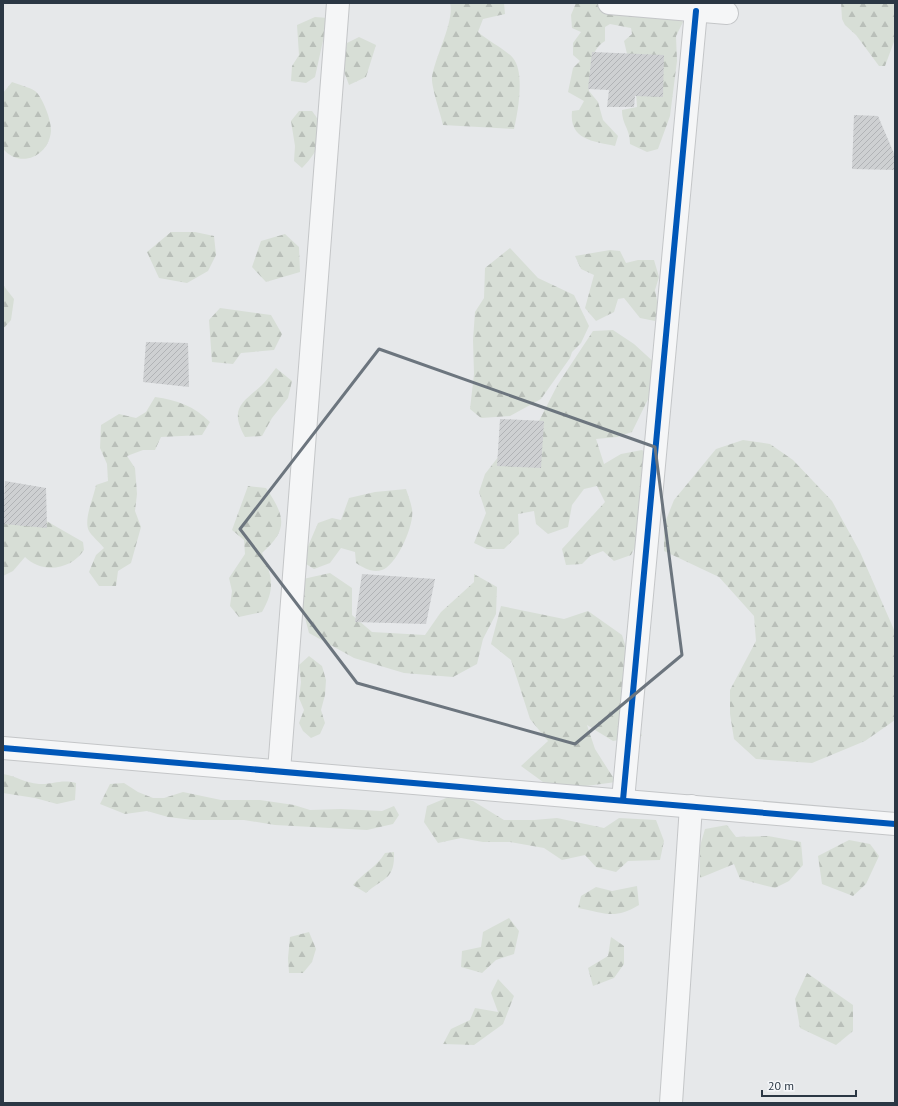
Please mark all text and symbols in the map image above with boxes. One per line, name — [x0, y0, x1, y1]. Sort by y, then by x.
scale bar — [762, 1072, 856, 1098]
text: 20 m — [768, 1078, 794, 1093]

